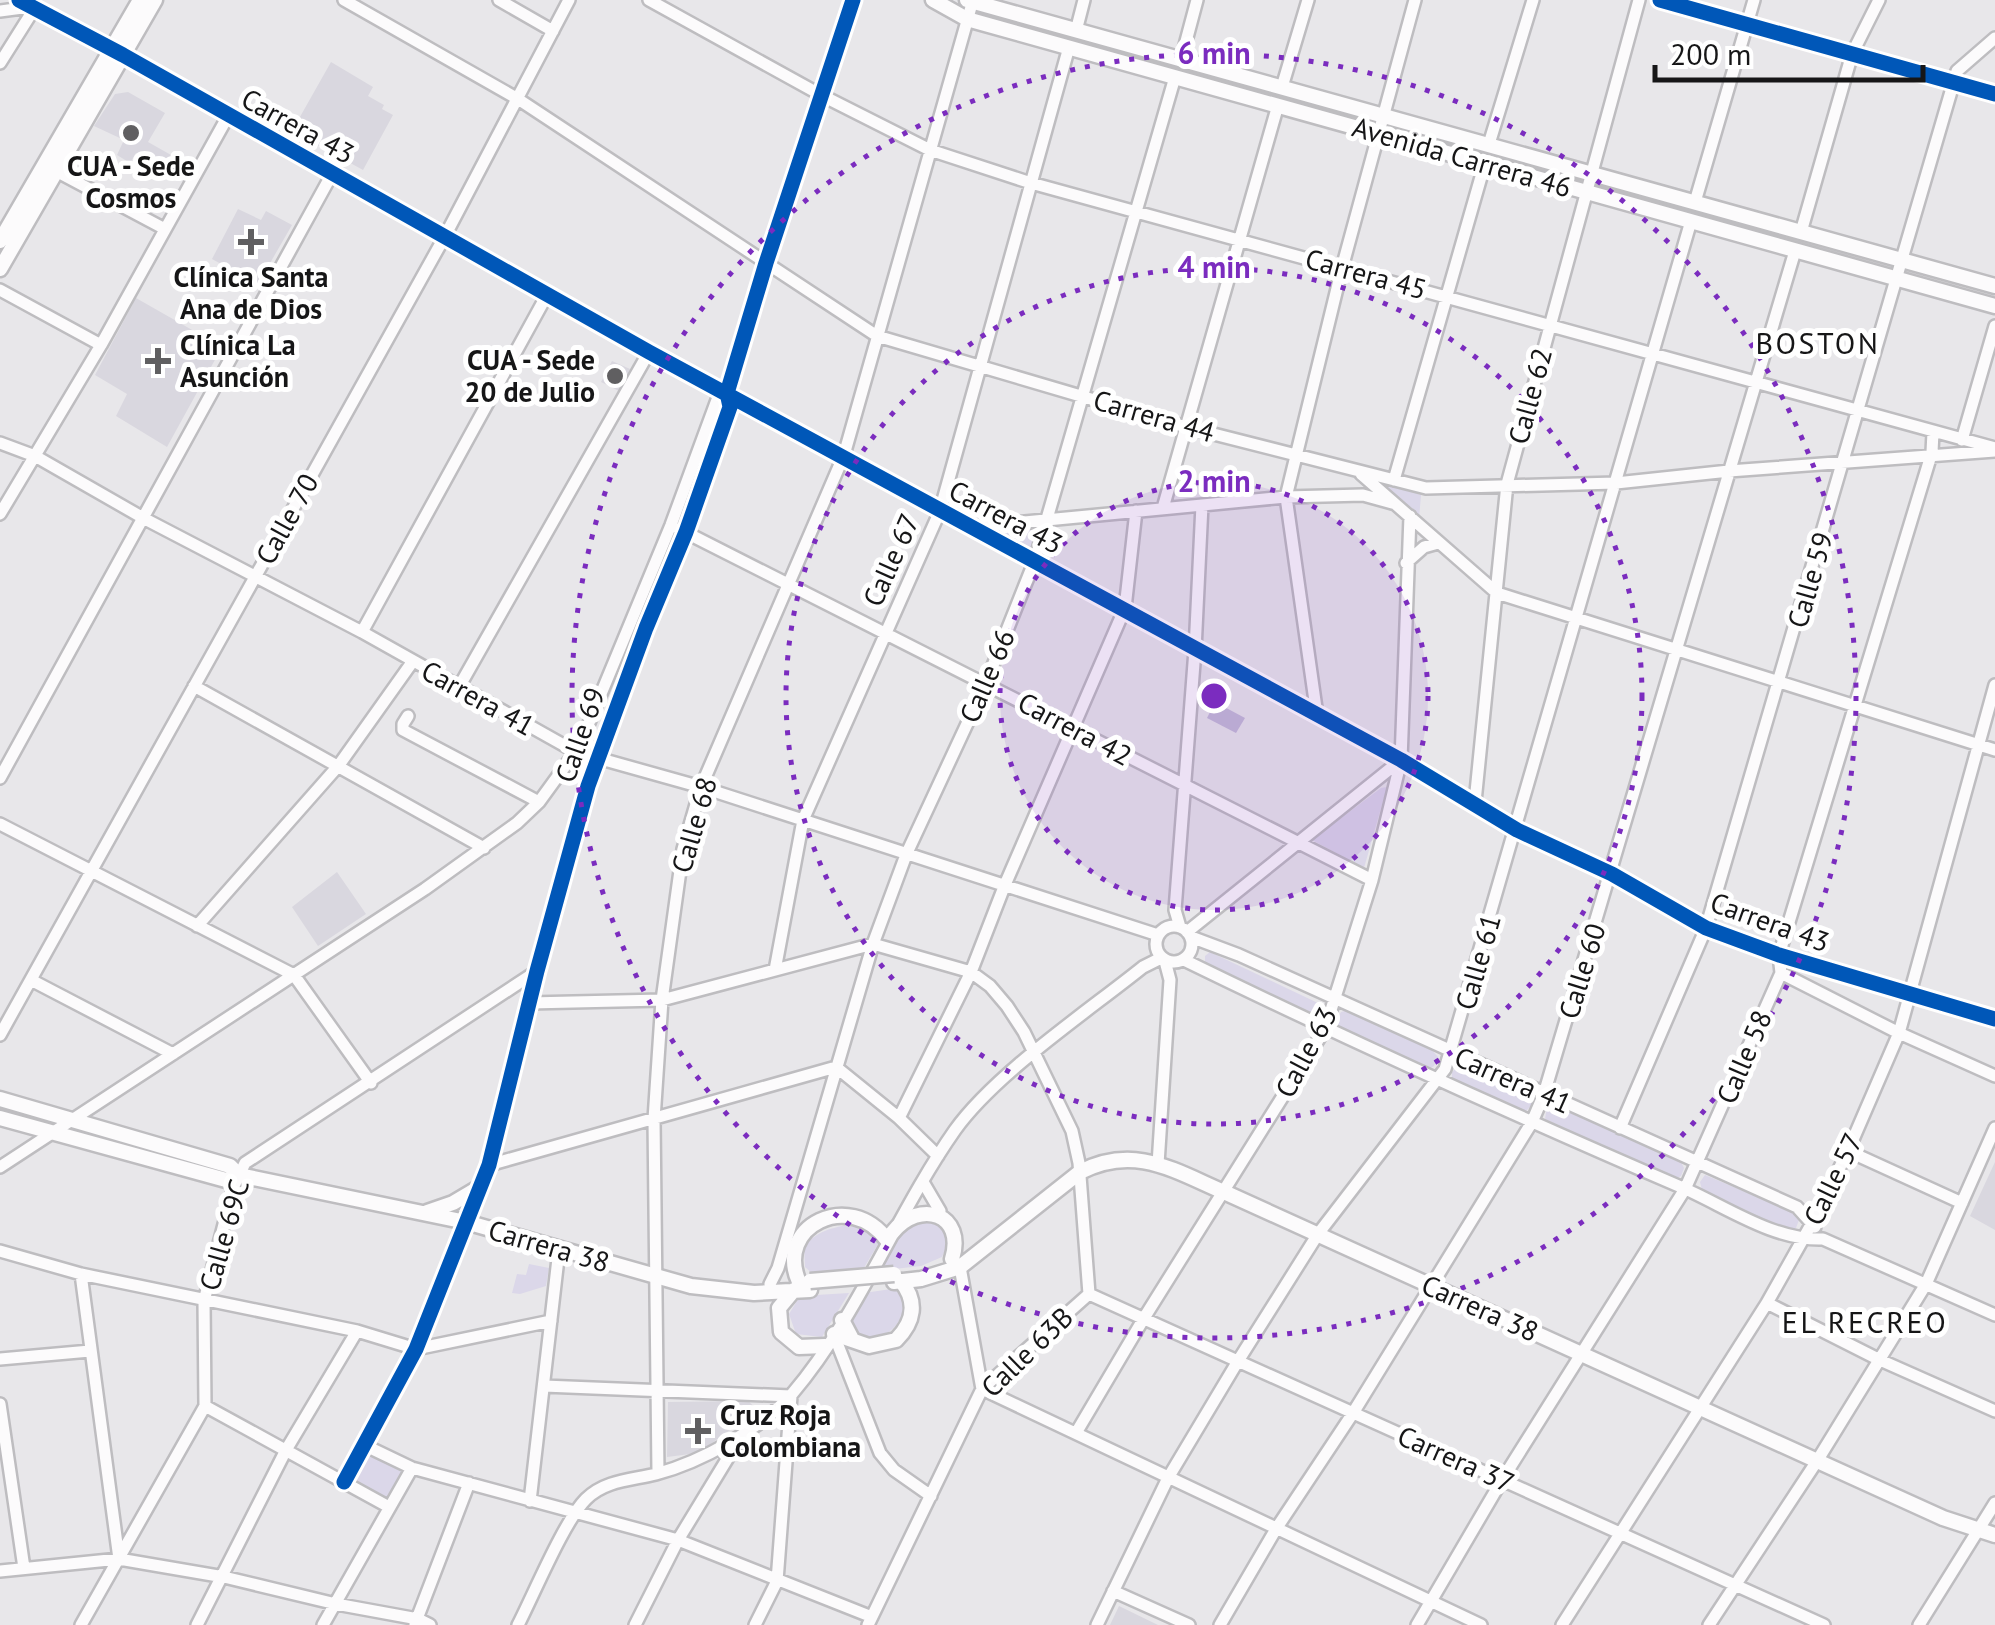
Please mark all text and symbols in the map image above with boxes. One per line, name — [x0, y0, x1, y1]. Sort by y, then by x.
scale bar — [1655, 20, 1922, 82]
text: 6 min — [1177, 33, 1251, 72]
text: 200 m — [1670, 34, 1751, 73]
street label: Carrera 43 — [235, 79, 361, 172]
street label: Avenida Carrera 46 — [1348, 108, 1576, 205]
marker: CUA - Sede Cosmos — [120, 122, 142, 144]
place label: CUA - Sede Cosmos — [67, 147, 195, 216]
marker: Clínica Santa Ana de Dios — [238, 229, 264, 255]
street label: Carrera 45 — [1301, 240, 1431, 307]
text: 4 min — [1177, 247, 1251, 286]
place label: Clínica Santa Ana de Dios — [174, 258, 328, 327]
district label: BOSTON — [1756, 323, 1880, 362]
place label: Clínica La Asunción — [180, 326, 296, 395]
place label: CUA - Sede 20 de Julio — [465, 341, 595, 410]
street label: Calle 62 — [1499, 344, 1560, 448]
marker: Clínica La Asunción — [145, 348, 171, 374]
marker: CUA - Sede 20 de Julio — [604, 365, 626, 387]
street label: Carrera 44 — [1089, 381, 1219, 450]
text: 2 min — [1177, 461, 1251, 500]
street label: Calle 70 — [247, 467, 326, 571]
street label: Carrera 43 — [943, 471, 1070, 562]
street label: Calle 67 — [854, 508, 927, 612]
street label: Calle 59 — [1778, 528, 1841, 632]
street label: Calle 66 — [950, 623, 1023, 728]
street label: Carrera 41 — [415, 651, 541, 744]
centre of rings — [1196, 678, 1232, 714]
street label: Calle 69 — [546, 682, 613, 787]
street label: Carrera 42 — [1012, 683, 1139, 774]
street label: Calle 68 — [662, 773, 725, 877]
street label: Carrera 43 — [1706, 883, 1835, 960]
street label: Calle 61 — [1446, 910, 1509, 1014]
street label: Calle 60 — [1550, 919, 1614, 1023]
street label: Calle 63 — [1266, 1000, 1345, 1104]
street label: Calle 58 — [1707, 1004, 1780, 1109]
street label: Carrera 41 — [1449, 1037, 1577, 1122]
street label: Calle 57 — [1794, 1127, 1871, 1231]
street label: Calle 69C — [190, 1175, 257, 1295]
street label: Carrera 38 — [484, 1211, 614, 1280]
street label: Carrera 38 — [1416, 1265, 1544, 1350]
street label: Calle 63B — [973, 1299, 1081, 1405]
district label: EL RECREO — [1782, 1302, 1948, 1341]
place label: Cruz Roja Colombiana — [720, 1396, 861, 1465]
street label: Carrera 37 — [1392, 1416, 1520, 1501]
marker: Cruz Roja Colombiana — [685, 1418, 711, 1444]

